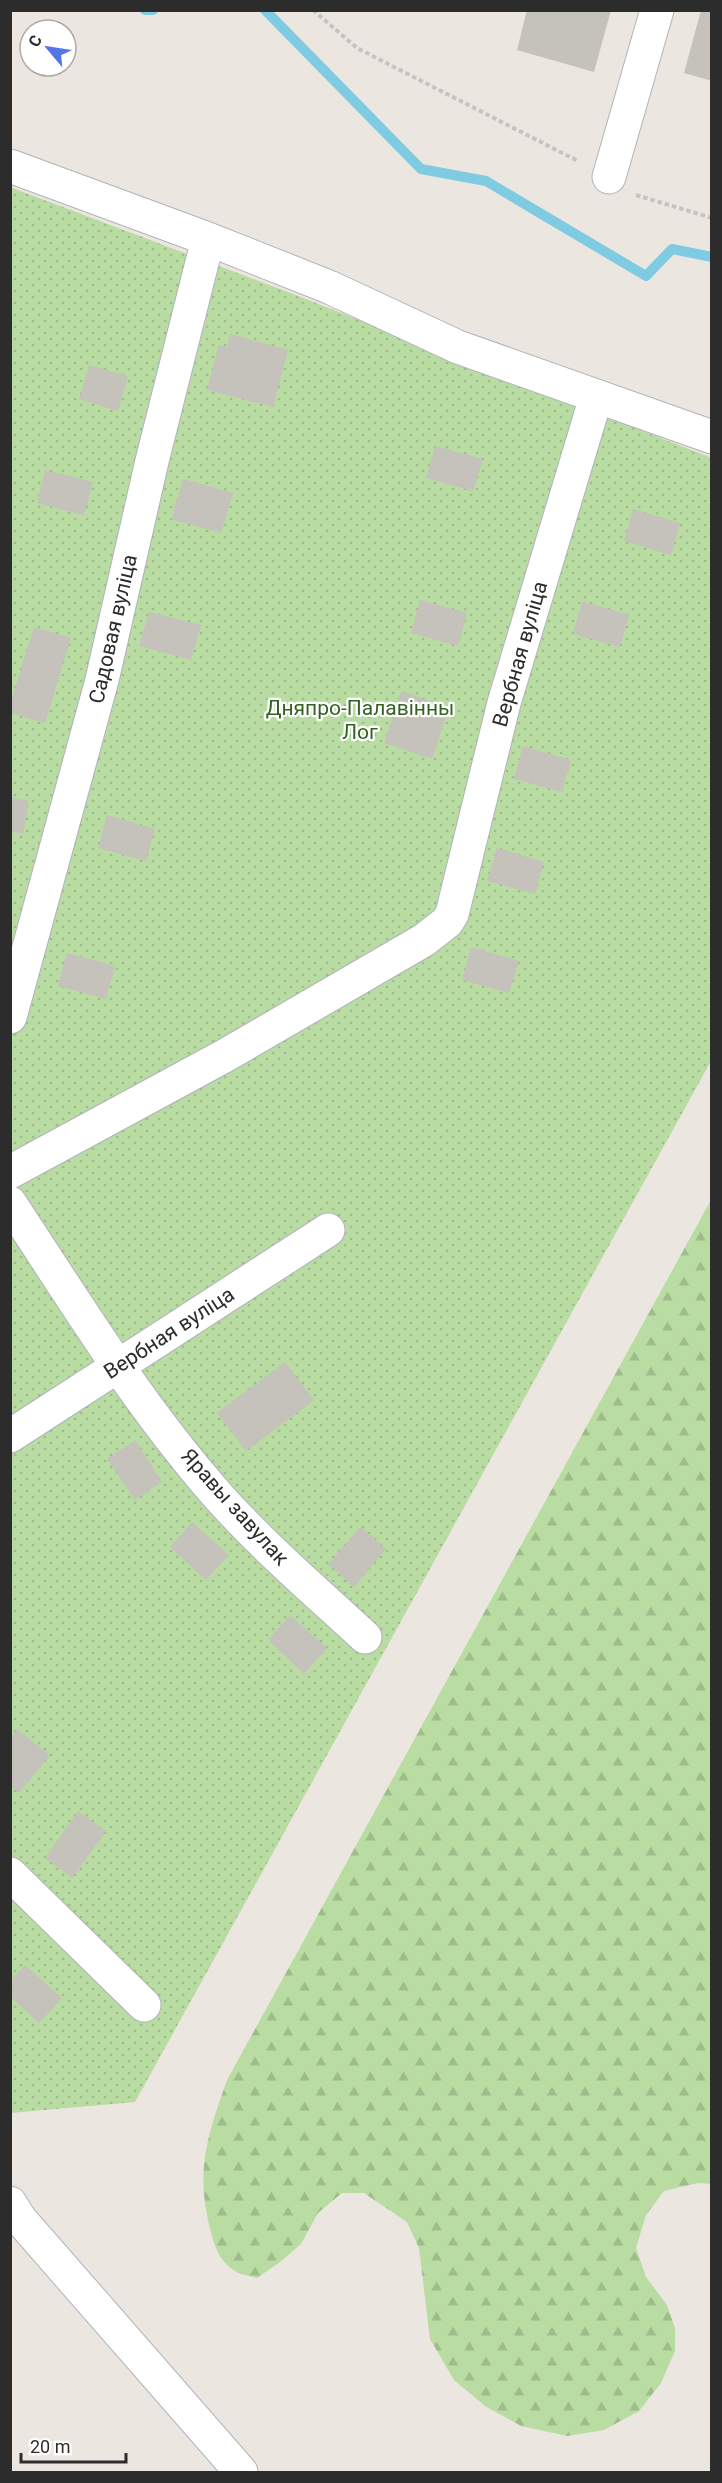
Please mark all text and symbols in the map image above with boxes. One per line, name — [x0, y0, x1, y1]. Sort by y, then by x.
north arrow — [18, 18, 78, 78]
text: С — [24, 32, 46, 50]
street label: Садовая вуліца — [84, 552, 142, 706]
street label: Вербная вуліца — [488, 578, 552, 730]
park label: Дняпро-Палавінны Лог — [266, 696, 454, 744]
street label: Вербная вуліца — [99, 1282, 239, 1384]
street label: Яравы завулак — [176, 1444, 294, 1571]
scale bar — [21, 2426, 126, 2464]
text: 20 m — [30, 2436, 70, 2457]

